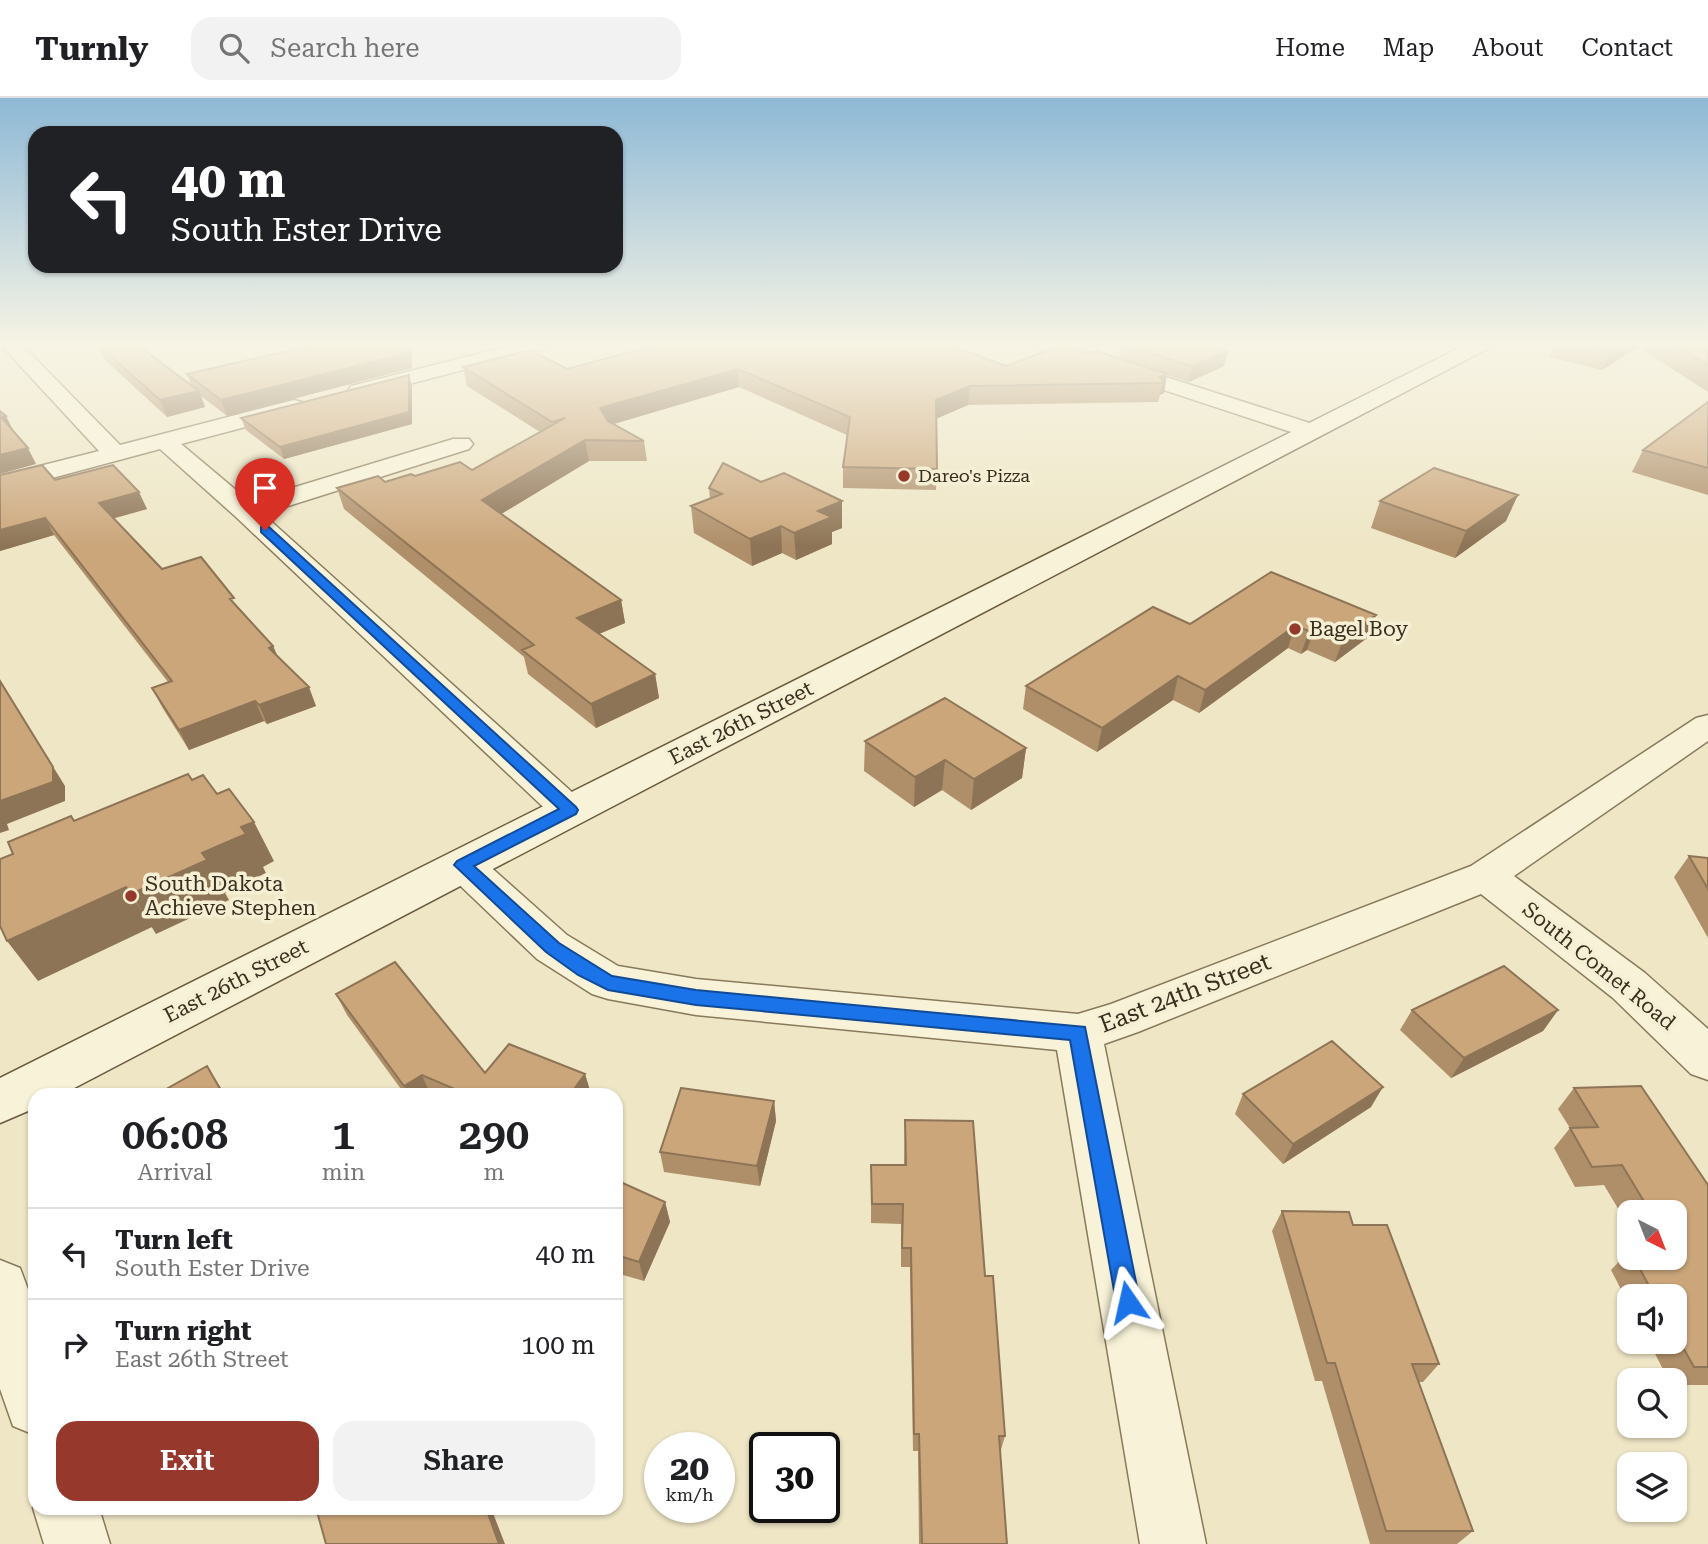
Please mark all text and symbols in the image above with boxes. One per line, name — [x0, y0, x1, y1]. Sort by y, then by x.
search box — [191, 17, 681, 80]
text: Turnly — [35, 29, 149, 68]
icon: search — [215, 29, 253, 67]
text: Search here — [271, 33, 419, 63]
text: Home — [1275, 34, 1345, 62]
text: Map — [1383, 34, 1434, 62]
text: About — [1472, 34, 1543, 62]
text: Contact — [1581, 34, 1673, 62]
text: 40 m — [171, 152, 286, 209]
icon: left — [56, 154, 147, 245]
text: South Ester Drive — [171, 211, 442, 249]
pin — [235, 458, 295, 530]
place label: Dareo's Pizza — [918, 465, 1030, 486]
marker: Dareo's Pizza — [896, 468, 912, 484]
icon: arrive — [246, 469, 284, 507]
place label: Bagel Boy — [1309, 617, 1408, 641]
marker: Bagel Boy — [1287, 621, 1303, 637]
street label: East 26th Street — [665, 676, 817, 770]
place label: South Dakota Achieve Stephen — [145, 872, 317, 920]
marker: South Dakota Achieve Stephen — [123, 888, 139, 904]
street label: South Comet Road — [1518, 897, 1681, 1035]
street label: East 26th Street — [160, 934, 312, 1028]
street label: East 24th Street — [1095, 947, 1275, 1039]
text: 06:08 — [122, 1110, 228, 1159]
text: 1 — [332, 1110, 355, 1159]
text: 290 — [459, 1110, 529, 1159]
text: Arrival — [138, 1159, 212, 1186]
text: min — [322, 1159, 365, 1186]
text: m — [483, 1159, 504, 1186]
north arrow — [1617, 1200, 1687, 1270]
map controls — [1617, 1200, 1687, 1522]
text: Turn left — [115, 1225, 233, 1255]
icon: left — [56, 1235, 94, 1273]
text: 40 m — [536, 1239, 595, 1269]
text: South Ester Drive — [115, 1255, 310, 1282]
position arrow — [1091, 1265, 1165, 1339]
button: sound — [1617, 1284, 1687, 1354]
text: Turn right — [115, 1316, 251, 1346]
icon: right — [56, 1326, 94, 1364]
text: 100 m — [521, 1330, 595, 1360]
text: East 26th Street — [115, 1346, 289, 1373]
button: search — [1617, 1368, 1687, 1438]
button: Exit — [56, 1421, 319, 1501]
button: Share — [333, 1421, 595, 1501]
speed limit sign: 30 — [749, 1432, 840, 1523]
text: 20 — [670, 1448, 709, 1489]
button: layers — [1617, 1452, 1687, 1522]
text: km/h — [665, 1484, 714, 1505]

